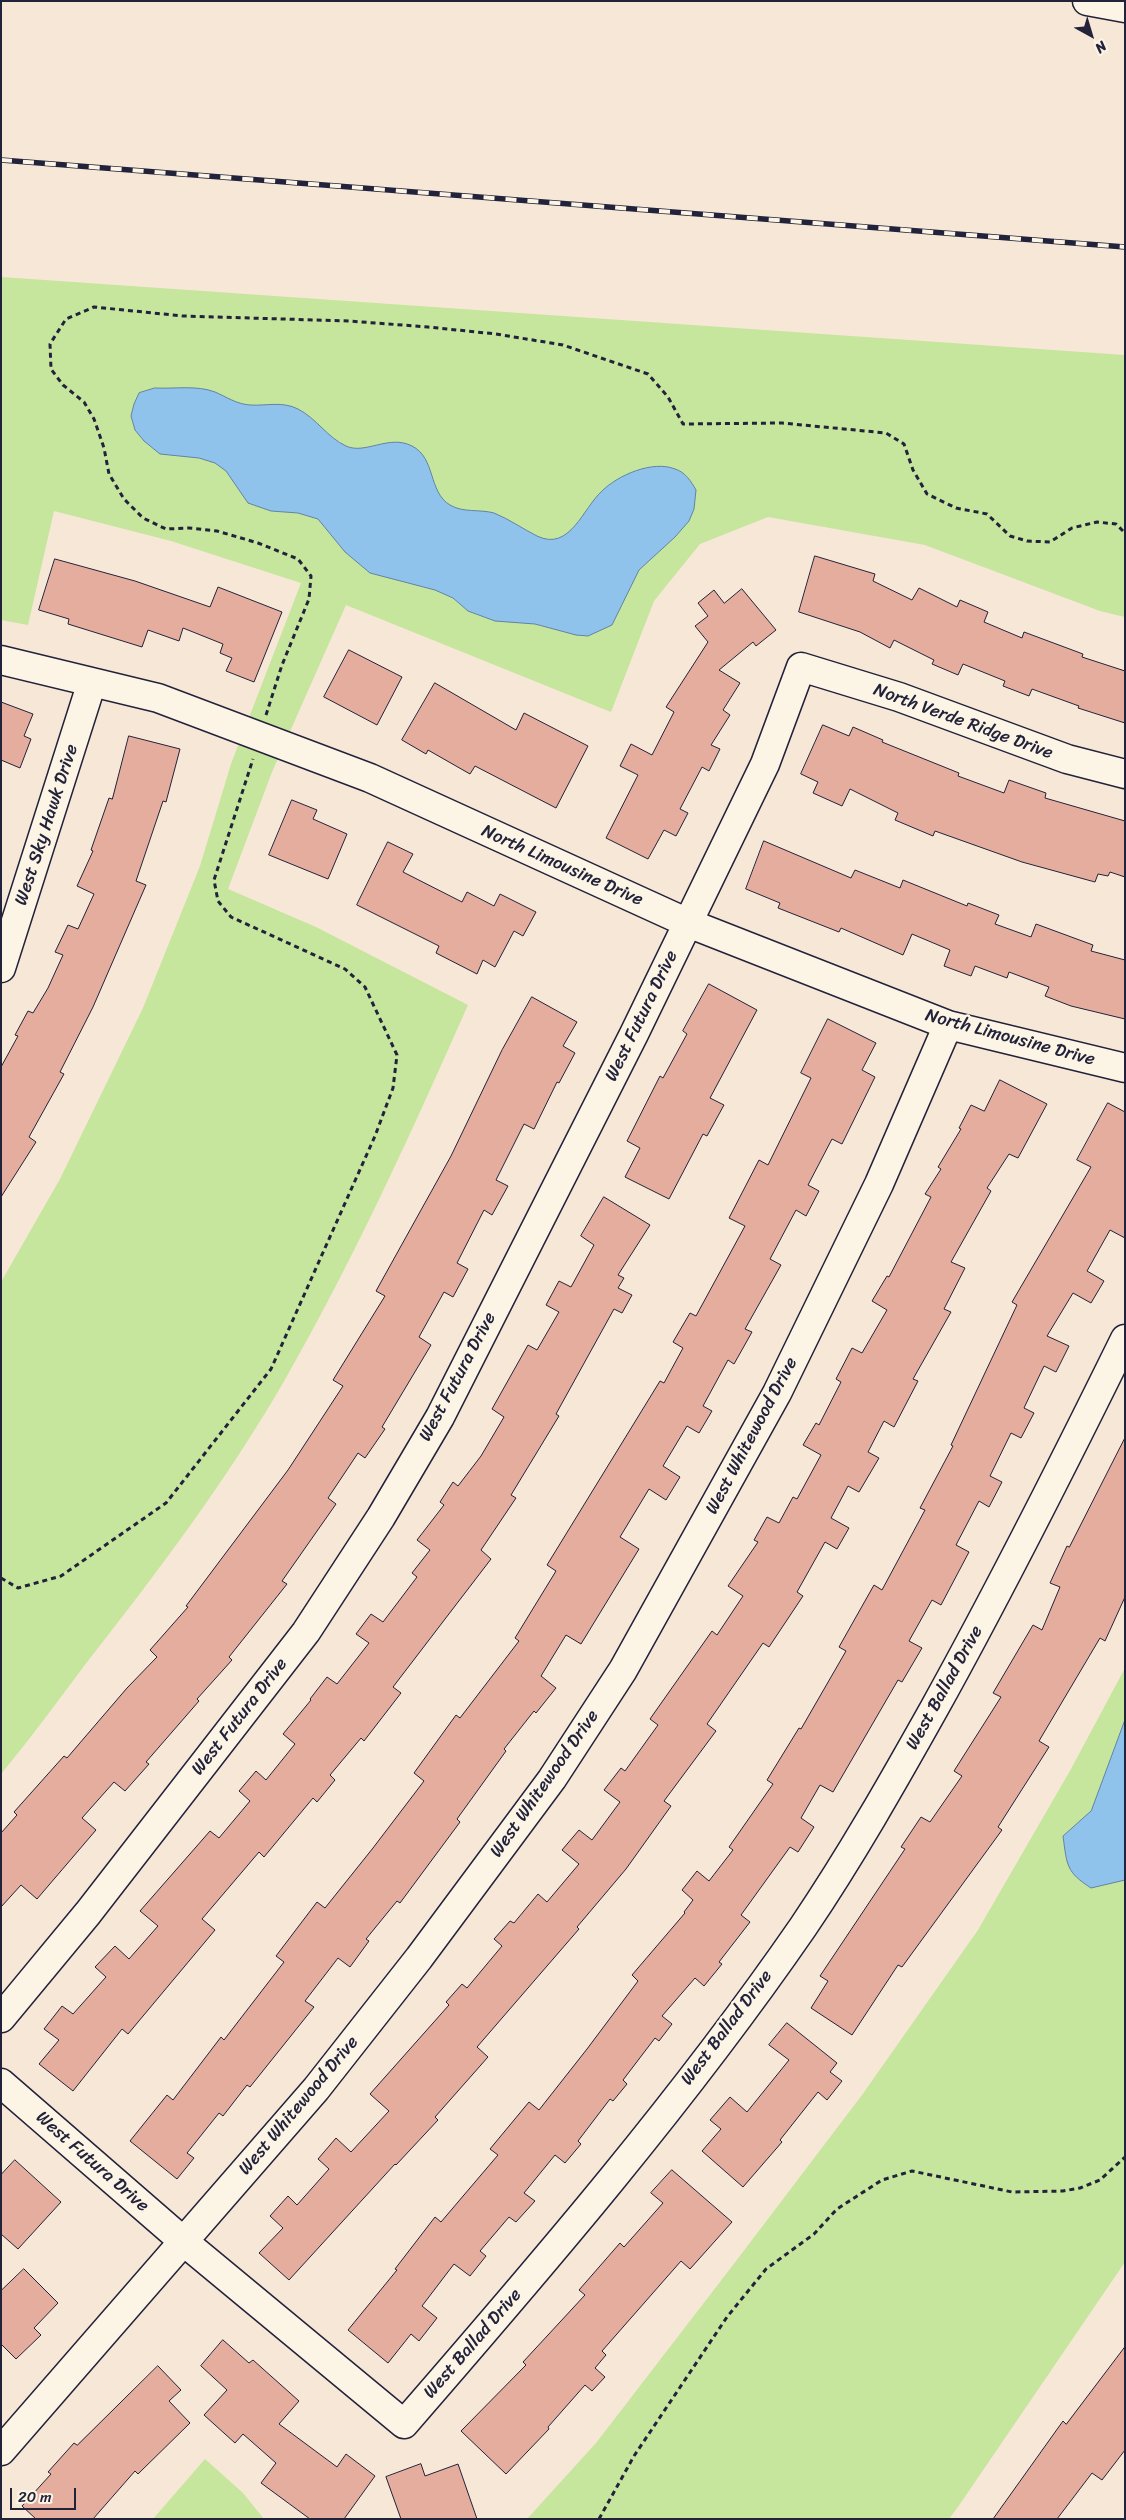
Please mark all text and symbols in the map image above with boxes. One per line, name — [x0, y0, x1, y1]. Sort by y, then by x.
north arrow — [1066, 10, 1116, 60]
text: N — [1089, 34, 1112, 60]
street label: North Verde Ridge Drive — [870, 679, 1056, 765]
street label: West Sky Hawk Drive — [11, 742, 83, 908]
street label: North Limousine Drive — [478, 821, 646, 911]
street label: West Futura Drive — [601, 947, 683, 1085]
street label: North Limousine Drive — [923, 1005, 1097, 1071]
street label: West Futura Drive — [415, 1309, 501, 1445]
street label: West Whitewood Drive — [701, 1354, 803, 1518]
street label: West Ballad Drive — [902, 1622, 988, 1754]
street label: West Futura Drive — [188, 1654, 292, 1780]
street label: West Whitewood Drive — [486, 1706, 604, 1862]
street label: West Ballad Drive — [677, 1966, 777, 2090]
street label: West Whitewood Drive — [235, 2032, 363, 2180]
street label: West Futura Drive — [31, 2107, 153, 2217]
street label: West Ballad Drive — [419, 2285, 527, 2403]
scale bar — [12, 2478, 79, 2510]
text: 20 m — [18, 2484, 52, 2510]

